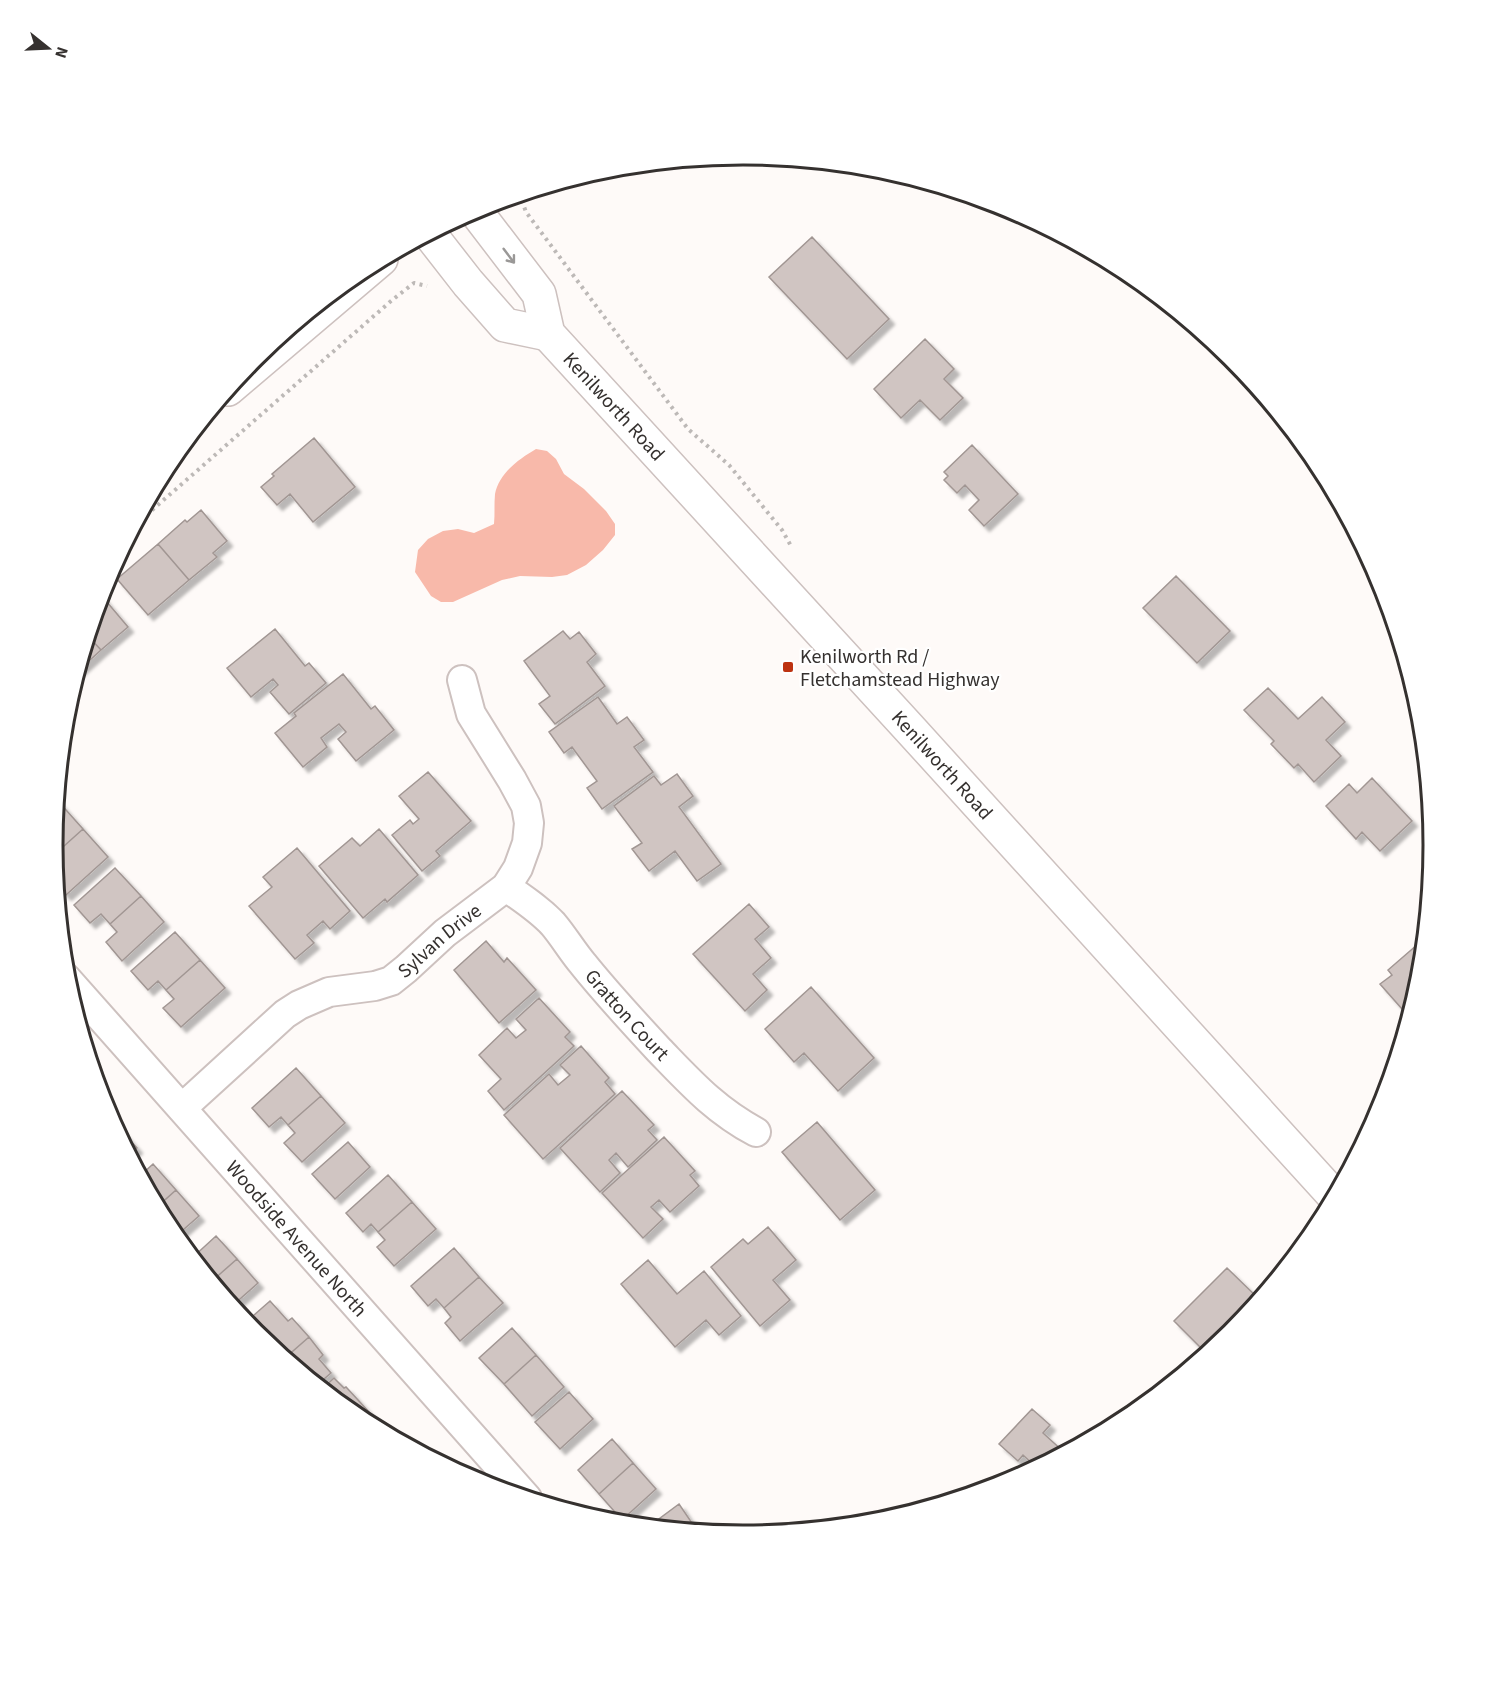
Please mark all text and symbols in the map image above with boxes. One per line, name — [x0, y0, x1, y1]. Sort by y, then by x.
north arrow — [18, 18, 78, 78]
text: N — [49, 44, 73, 61]
one-way arrow — [503, 248, 515, 264]
street label: Kenilworth Road — [556, 346, 671, 468]
place label: Kenilworth Rd / Fletchamstead Highway — [800, 643, 1000, 694]
marker: Kenilworth Rd / Fletchamstead Highway — [781, 660, 795, 674]
street label: Kenilworth Road — [884, 705, 999, 826]
street label: Sylvan Drive — [392, 897, 488, 985]
street label: Gratton Court — [578, 963, 675, 1067]
street label: Woodside Avenue North — [219, 1155, 373, 1324]

